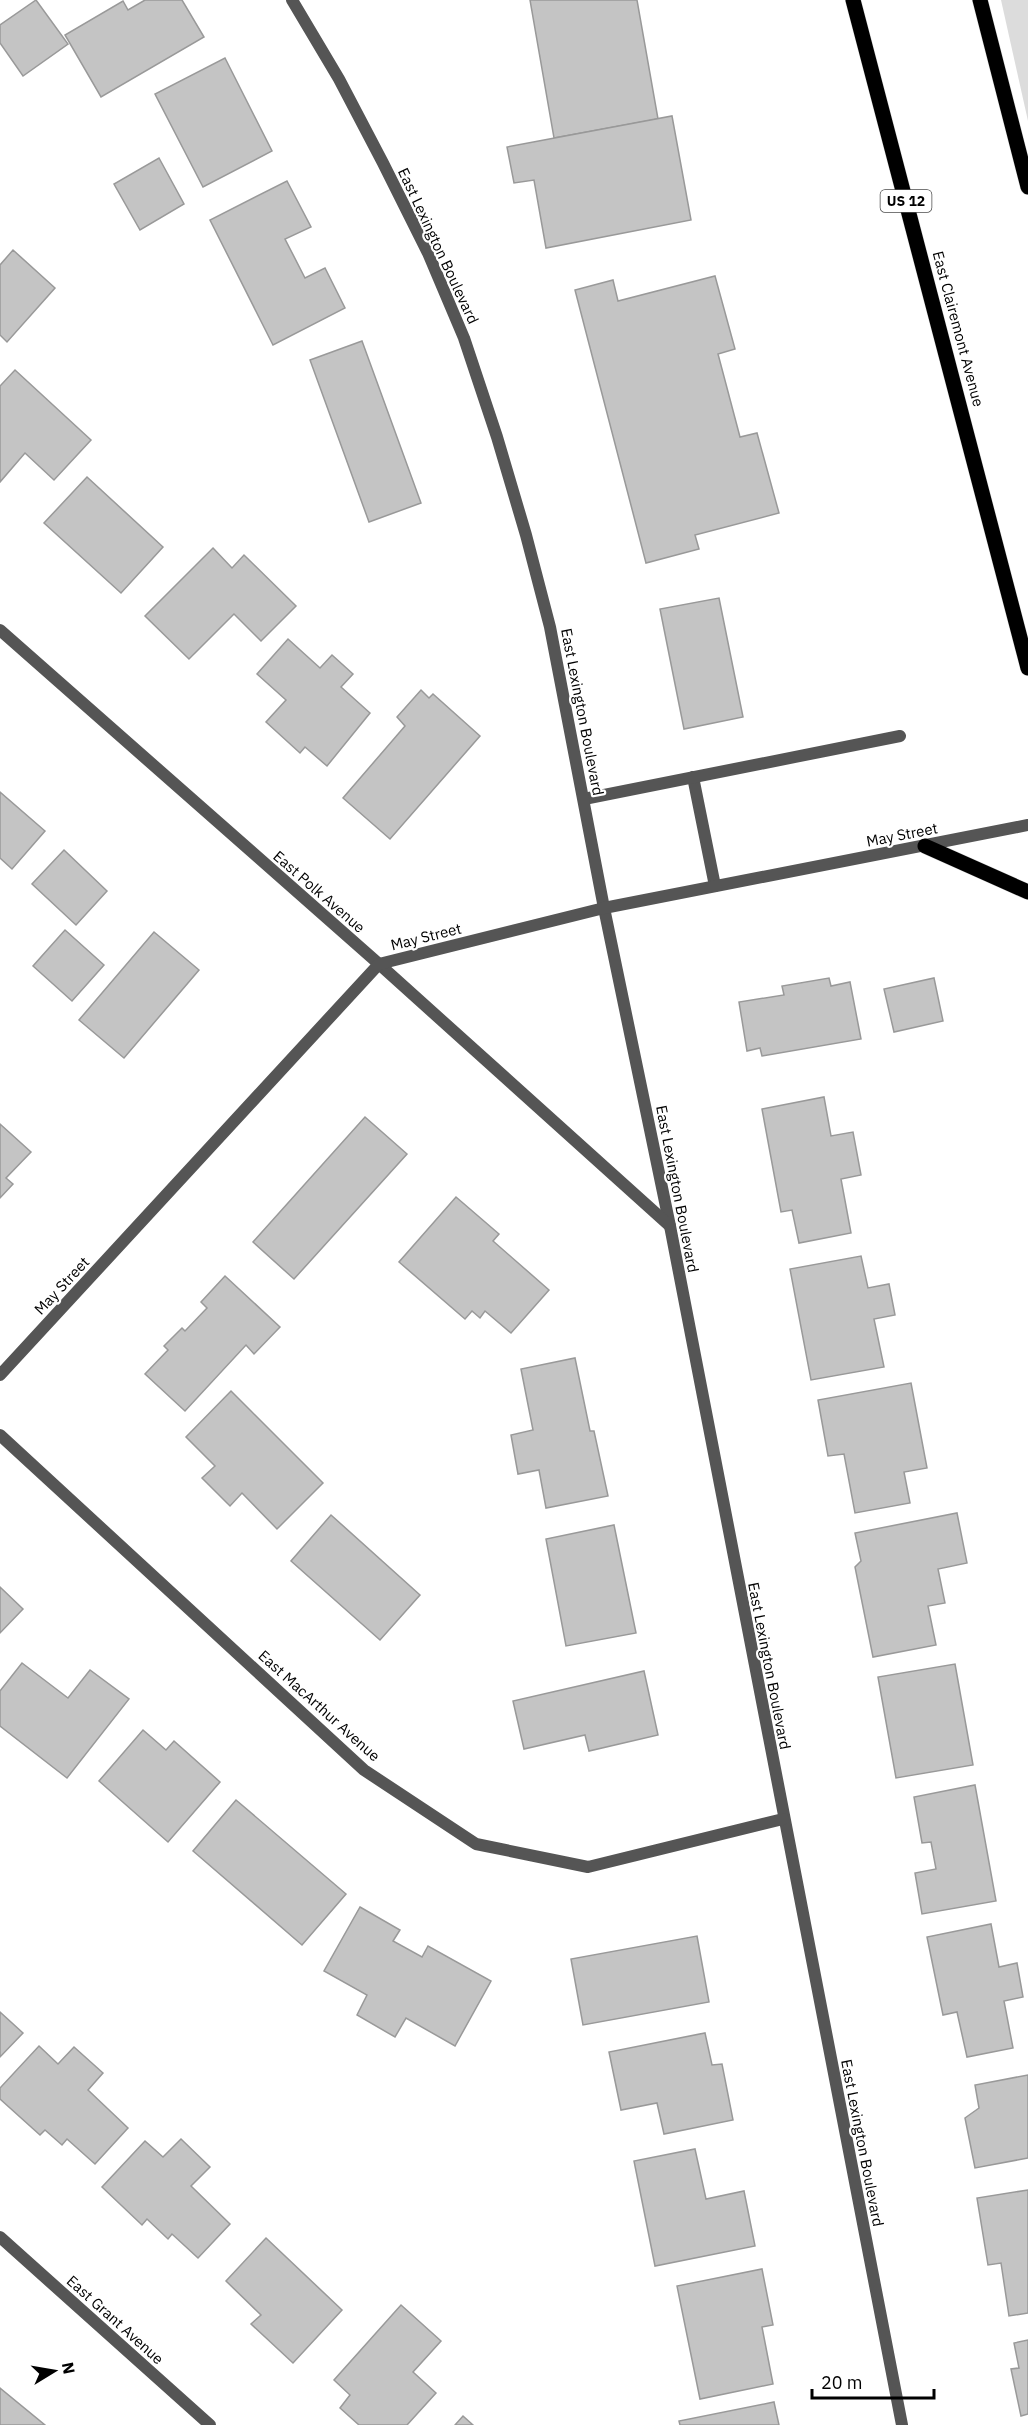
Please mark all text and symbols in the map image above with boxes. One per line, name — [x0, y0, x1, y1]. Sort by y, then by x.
street label: East Lexington Boulevard — [394, 165, 483, 327]
road number: US 12 — [880, 190, 932, 212]
street label: East Clairemont Avenue — [929, 249, 988, 409]
street label: East Lexington Boulevard — [557, 627, 608, 797]
street label: May Street — [865, 818, 939, 851]
street label: East Polk Avenue — [269, 847, 369, 937]
street label: May Street — [389, 919, 463, 954]
street label: East Lexington Boulevard — [652, 1104, 703, 1274]
street label: May Street — [30, 1253, 93, 1319]
street label: East Lexington Boulevard — [744, 1581, 795, 1751]
street label: East MacArthur Avenue — [255, 1646, 384, 1765]
street label: East Lexington Boulevard — [837, 2058, 888, 2228]
street label: East Grant Avenue — [63, 2271, 168, 2368]
north arrow — [24, 2341, 84, 2401]
text: N — [58, 2361, 80, 2376]
scale bar — [812, 2362, 934, 2400]
text: 20 m — [821, 2371, 863, 2394]

